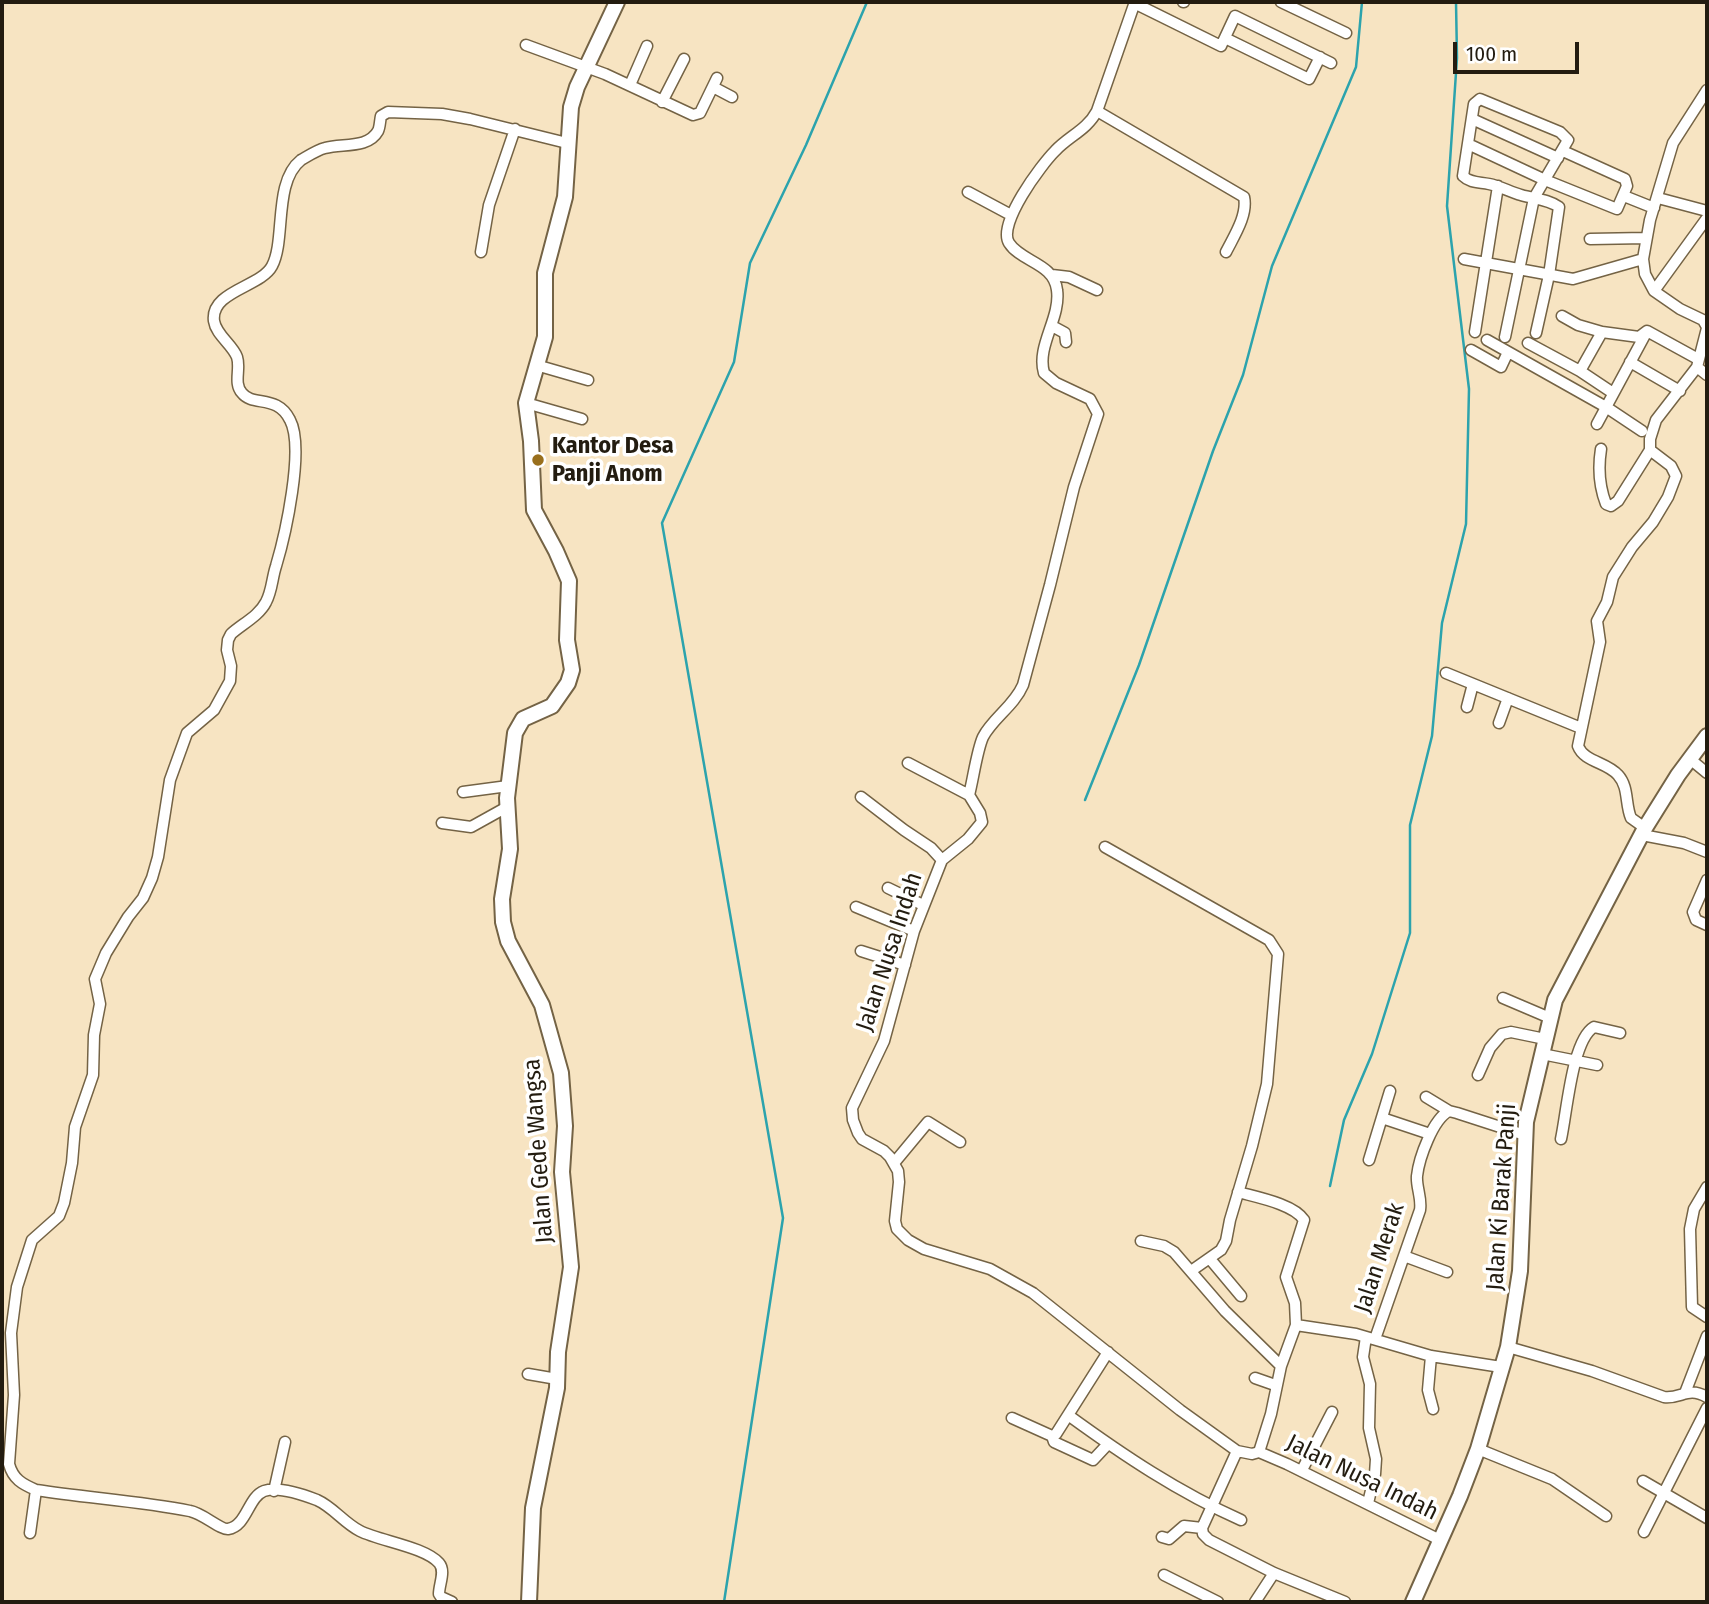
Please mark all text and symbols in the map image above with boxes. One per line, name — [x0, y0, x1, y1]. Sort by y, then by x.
scale bar — [1457, 28, 1583, 72]
text: 100 m — [1466, 41, 1517, 67]
place label: Kantor Desa Panji Anom — [552, 432, 674, 488]
marker: Kantor Desa Panji Anom — [530, 452, 546, 468]
street label: Jalan Nusa Indah — [851, 869, 929, 1035]
street label: Jalan Gede Wangsa — [518, 1058, 560, 1244]
street label: Jalan Ki Barak Panji — [1481, 1102, 1523, 1292]
street label: Jalan Merak — [1349, 1199, 1411, 1317]
street label: Jalan Nusa Indah — [1281, 1429, 1443, 1527]

